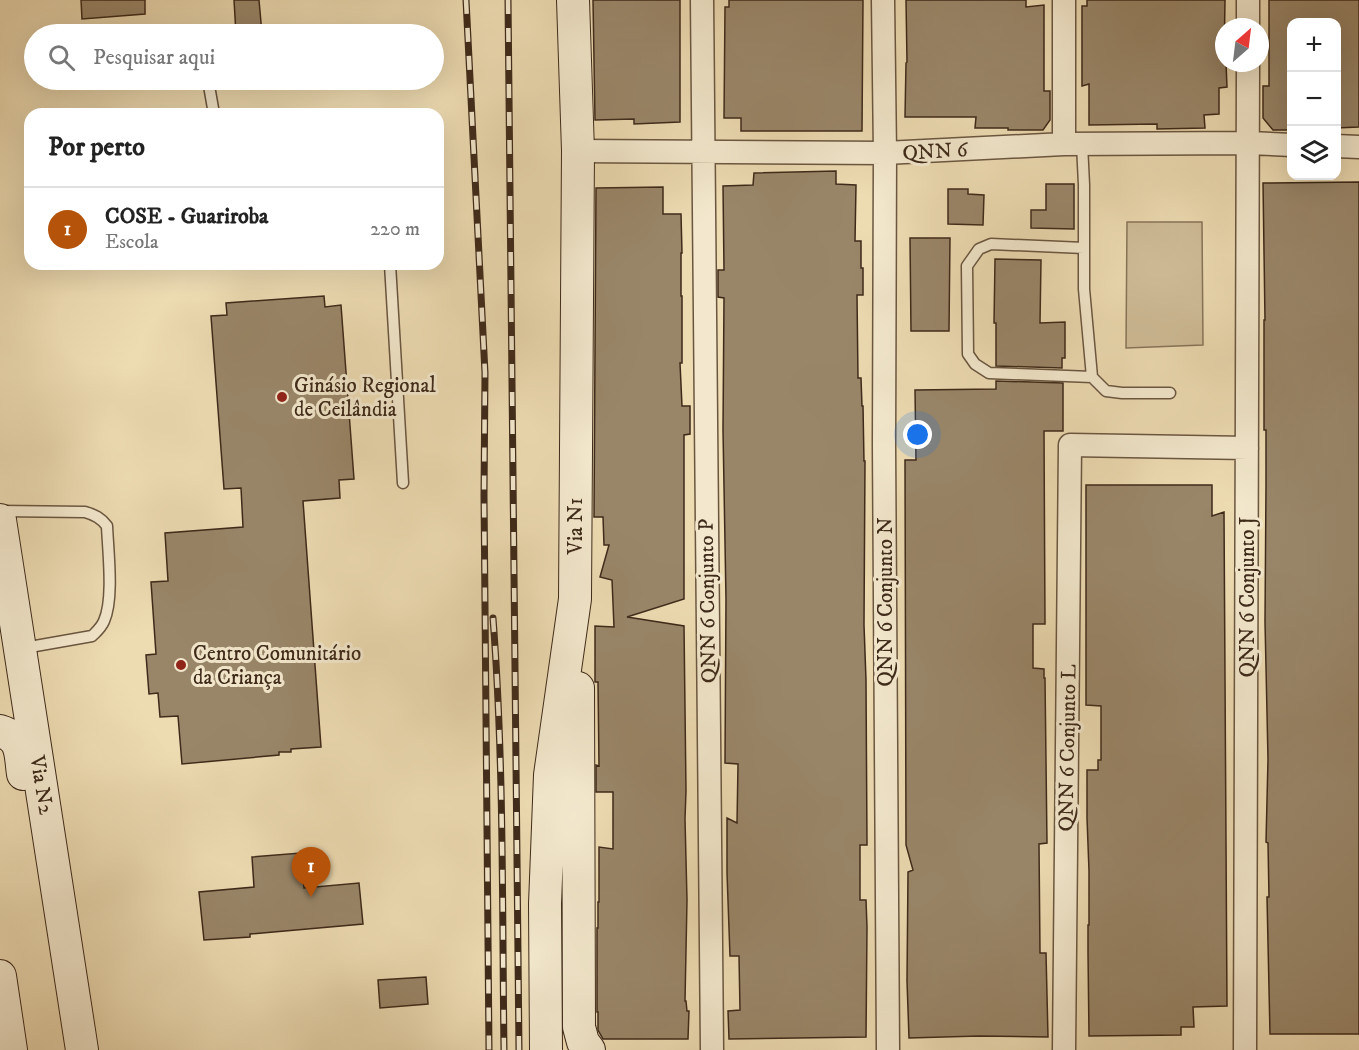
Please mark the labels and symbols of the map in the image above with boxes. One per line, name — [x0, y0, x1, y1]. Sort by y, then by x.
north arrow — [1215, 18, 1269, 72]
street label: QNN 6 — [902, 137, 969, 167]
place label: Ginásio Regional de Ceilândia — [294, 373, 436, 423]
marker: Ginásio Regional de Ceilândia — [275, 390, 289, 404]
your location — [903, 420, 932, 449]
street label: Via N1 — [563, 498, 589, 555]
street label: QNN 6 Conjunto N — [873, 517, 899, 687]
street label: QNN 6 Conjunto J — [1235, 517, 1261, 677]
street label: QNN 6 Conjunto P — [694, 518, 722, 683]
place label: Centro Comunitário da Criança — [193, 641, 361, 691]
marker: Centro Comunitário da Criança — [174, 658, 188, 672]
street label: QNN 6 Conjunto L — [1054, 664, 1082, 832]
street label: Via N2 — [23, 753, 59, 817]
pin: 1 — [292, 848, 330, 897]

